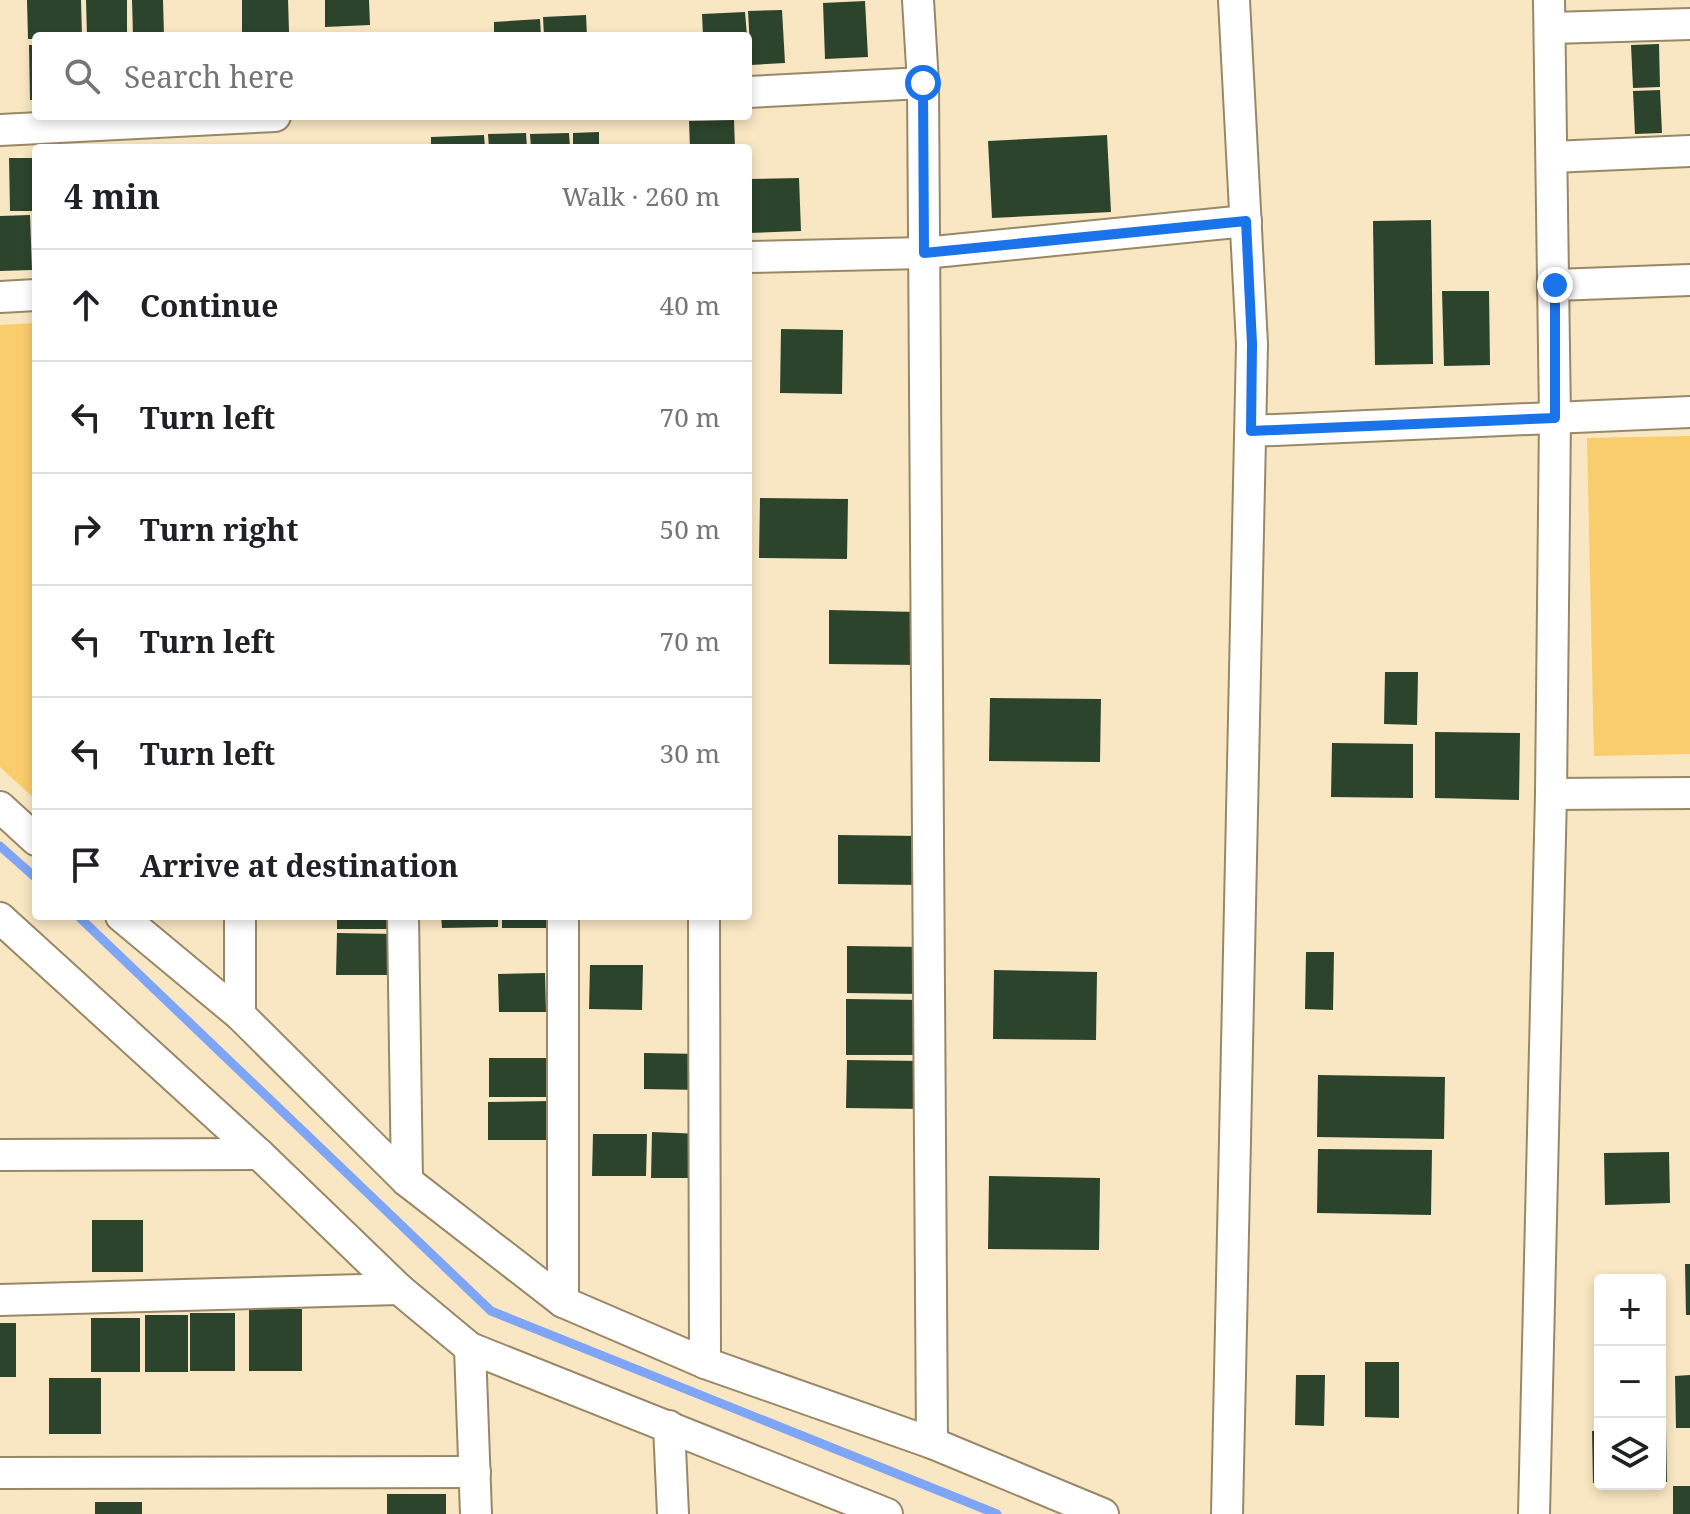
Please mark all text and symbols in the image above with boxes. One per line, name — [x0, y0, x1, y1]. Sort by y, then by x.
search box — [32, 32, 752, 120]
icon: search — [60, 54, 104, 98]
text: Search here — [124, 56, 294, 97]
route start — [905, 65, 941, 101]
text: 4 min — [64, 173, 160, 219]
text: Walk · 260 m — [562, 178, 720, 214]
route end — [1537, 267, 1573, 303]
icon: ahead — [64, 283, 108, 327]
text: Continue — [140, 285, 278, 326]
text: 40 m — [660, 287, 720, 323]
icon: left — [64, 395, 108, 439]
text: Turn left — [140, 397, 275, 438]
text: 70 m — [660, 399, 720, 435]
icon: right — [64, 507, 108, 551]
text: Turn right — [140, 509, 298, 550]
text: 50 m — [660, 511, 720, 547]
icon: left — [64, 619, 108, 663]
text: Turn left — [140, 621, 275, 662]
text: 70 m — [660, 623, 720, 659]
icon: left — [64, 731, 108, 775]
text: Turn left — [140, 733, 275, 774]
text: 30 m — [660, 735, 720, 771]
icon: arrive — [64, 843, 108, 887]
text: Arrive at destination — [140, 845, 459, 886]
map controls — [1594, 1274, 1666, 1490]
button: + — [1594, 1274, 1666, 1346]
button: − — [1594, 1346, 1666, 1418]
button: layers — [1594, 1418, 1666, 1490]

